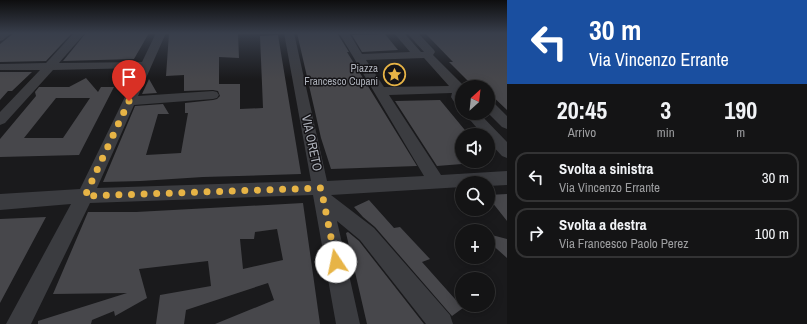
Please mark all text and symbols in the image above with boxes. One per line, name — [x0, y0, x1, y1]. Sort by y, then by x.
text: 30 m — [589, 11, 641, 49]
icon: left — [523, 16, 575, 68]
text: Via Vincenzo Errante — [589, 47, 729, 72]
pin — [112, 60, 146, 101]
place label: Piazza Francesco Cupani — [304, 61, 378, 88]
place icon: Piazza Francesco Cupani — [381, 61, 407, 87]
icon: arrive — [118, 66, 140, 88]
north arrow — [455, 80, 495, 120]
map controls — [455, 80, 495, 312]
text: 20:45 — [557, 94, 607, 126]
text: 3 — [660, 94, 671, 126]
text: 190 — [724, 94, 757, 126]
street label: VIA ORETO — [298, 113, 326, 173]
text: Arrivo — [568, 124, 596, 141]
text: min — [657, 124, 675, 141]
text: m — [736, 124, 745, 141]
button: sound — [455, 128, 495, 168]
text: Svolta a sinistra — [559, 158, 653, 179]
icon: left — [525, 166, 547, 188]
text: 30 m — [762, 167, 789, 188]
button: search — [455, 176, 495, 216]
text: Via Vincenzo Errante — [559, 179, 660, 196]
text: Svolta a destra — [559, 214, 647, 235]
icon: right — [525, 222, 547, 244]
text: 100 m — [755, 223, 789, 244]
button: + — [455, 224, 495, 264]
text: Via Francesco Paolo Perez — [559, 235, 689, 252]
position arrow — [315, 241, 357, 283]
button: − — [455, 272, 495, 312]

